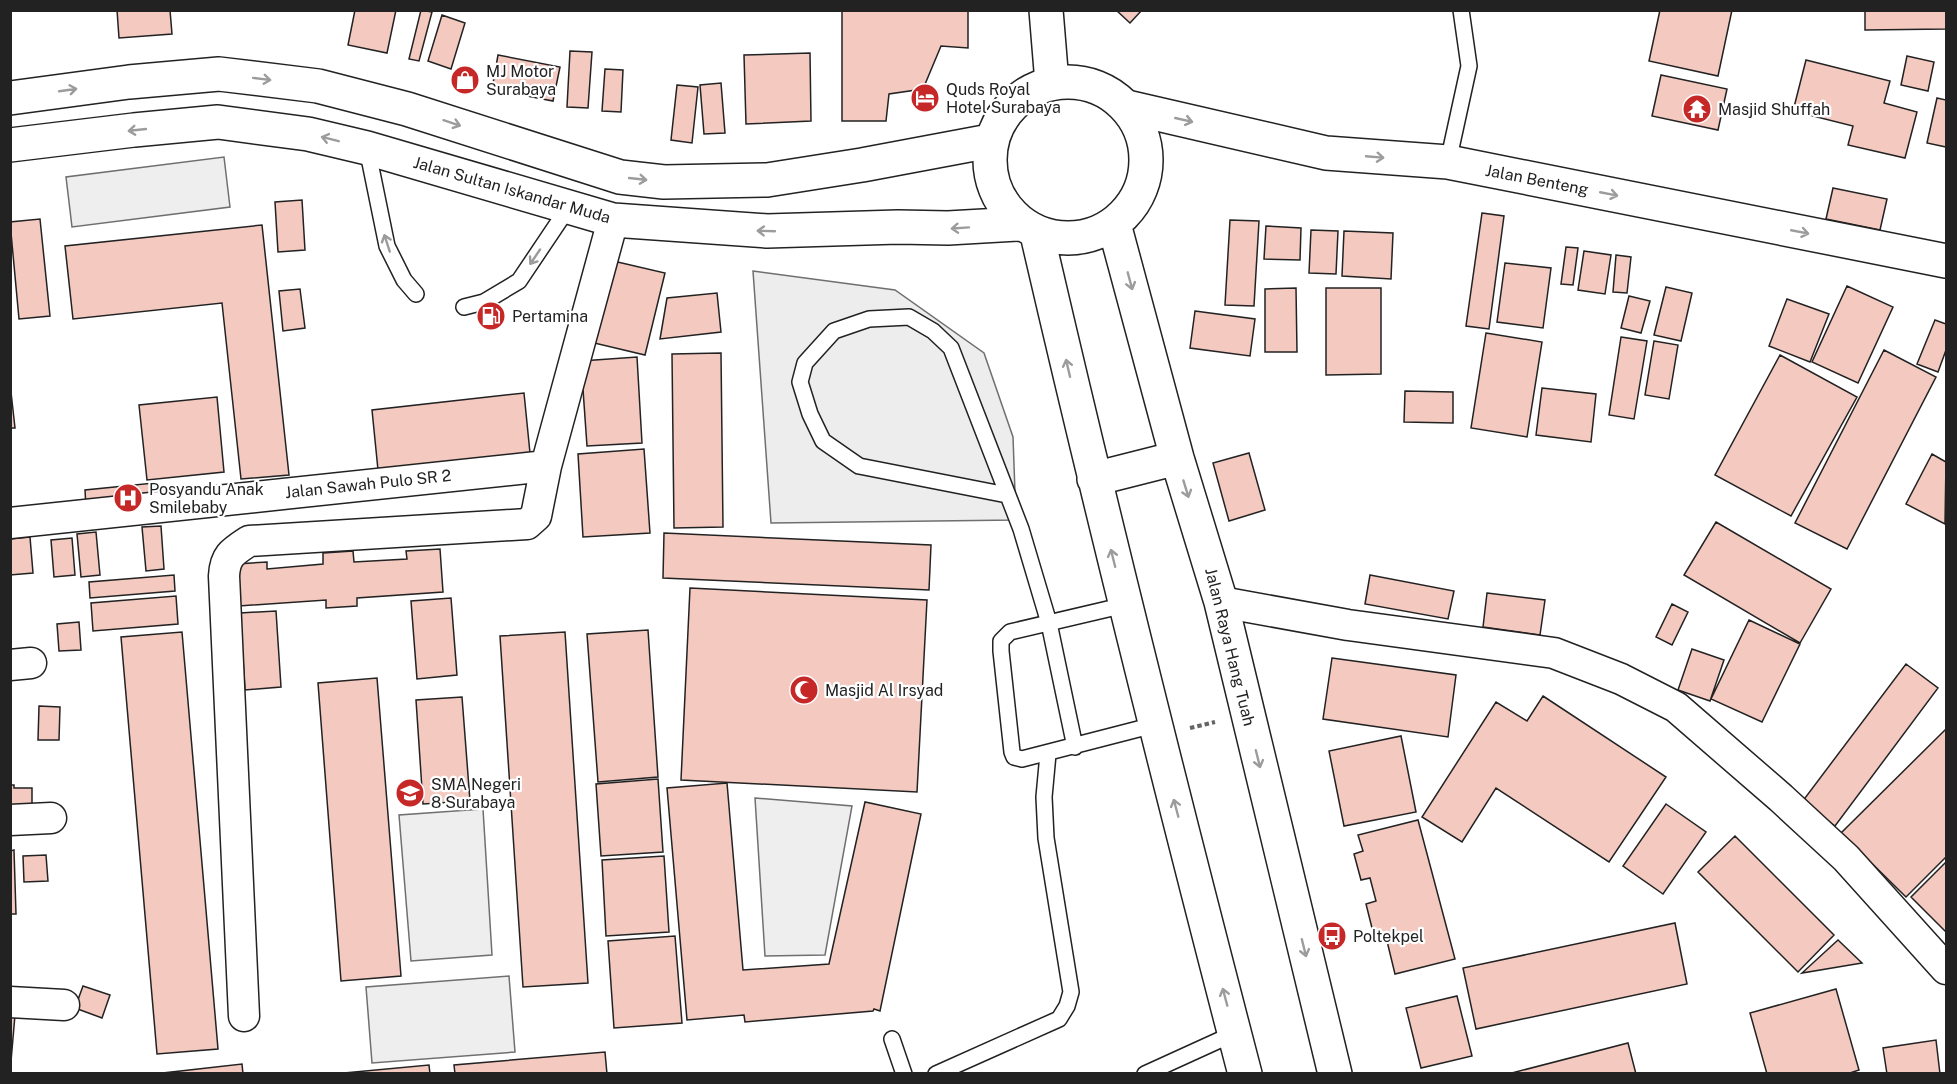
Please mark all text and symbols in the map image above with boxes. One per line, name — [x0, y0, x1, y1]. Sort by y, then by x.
place label: MJ Motor Surabaya — [486, 62, 556, 99]
shop icon: MJ Motor Surabaya — [449, 64, 481, 96]
one-way arrow — [252, 74, 272, 85]
place label: Quds Royal Hotel Surabaya — [946, 80, 1061, 117]
hotel icon: Quds Royal Hotel Surabaya — [909, 82, 941, 114]
one-way arrow — [58, 84, 78, 95]
temple icon: Masjid Shuffah — [1681, 93, 1713, 125]
place label: Masjid Shuffah — [1718, 100, 1830, 119]
one-way arrow — [1174, 115, 1193, 127]
one-way arrow — [442, 118, 461, 129]
one-way arrow — [128, 124, 148, 135]
one-way arrow — [321, 133, 340, 145]
one-way arrow — [1365, 151, 1385, 162]
street label: Jalan Sultan Iskandar Muda — [411, 153, 613, 227]
street label: Jalan Benteng — [1484, 161, 1590, 199]
one-way arrow — [628, 174, 648, 185]
one-way arrow — [1599, 189, 1618, 200]
one-way arrow — [951, 222, 971, 233]
one-way arrow — [756, 225, 776, 237]
one-way arrow — [1790, 227, 1810, 238]
one-way arrow — [381, 234, 392, 253]
one-way arrow — [529, 248, 541, 264]
one-way arrow — [1124, 271, 1136, 290]
fuel station icon: Pertamina — [475, 300, 507, 332]
place label: Pertamina — [512, 307, 588, 326]
one-way arrow — [1062, 359, 1073, 378]
street label: Jalan Sawah Pulo SR 2 — [284, 466, 452, 502]
one-way arrow — [1182, 479, 1193, 498]
place label: Posyandu Anak Smilebaby — [149, 480, 264, 517]
hospital icon: Posyandu Anak Smilebaby — [112, 482, 144, 514]
one-way arrow — [1107, 548, 1119, 567]
street label: Jalan Raya Hang Tuah — [1201, 566, 1259, 728]
mosque icon: Masjid Al Irsyad — [788, 674, 820, 706]
place label: Masjid Al Irsyad — [825, 681, 943, 700]
one-way arrow — [1253, 749, 1265, 768]
place label: SMA Negeri 8 Surabaya — [431, 775, 521, 812]
school or university icon: SMA Negeri 8 Surabaya — [394, 777, 426, 809]
one-way arrow — [1170, 799, 1181, 818]
bus stop icon: Poltekpel — [1316, 920, 1348, 952]
place label: Poltekpel — [1353, 927, 1424, 946]
one-way arrow — [1299, 938, 1311, 957]
one-way arrow — [1219, 987, 1231, 1006]

